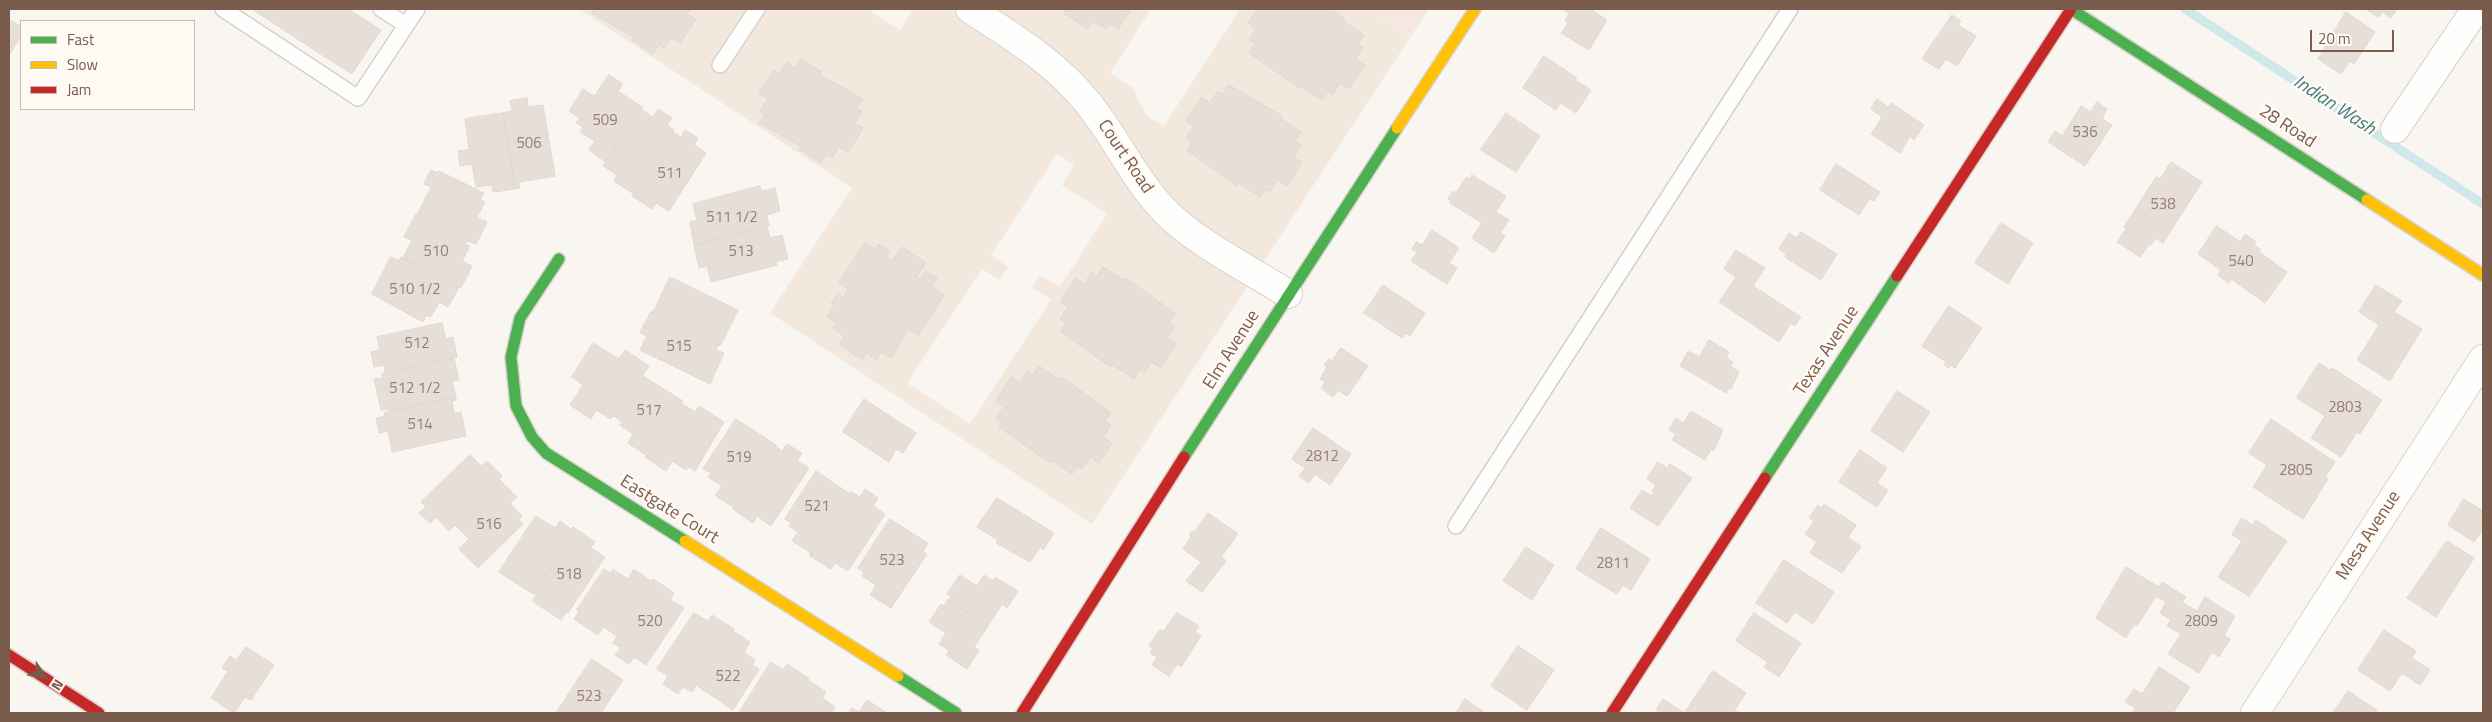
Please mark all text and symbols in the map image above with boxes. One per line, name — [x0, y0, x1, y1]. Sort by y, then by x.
legend — [20, 20, 195, 110]
scale bar — [2312, 20, 2396, 52]
text: 20 m — [2318, 27, 2351, 50]
text: Fast — [67, 28, 94, 51]
text: Slow — [67, 53, 98, 76]
water label: Indian Wash — [2289, 71, 2379, 141]
text: Jam — [67, 78, 91, 101]
street label: 28 Road — [2255, 101, 2319, 153]
house number: 509 — [592, 112, 618, 130]
street label: Court Road — [1093, 116, 1157, 198]
house number: 536 — [2072, 124, 2098, 142]
house number: 506 — [516, 135, 542, 153]
house number: 511 — [657, 165, 683, 183]
house number: 538 — [2150, 196, 2176, 214]
house number: 511 1/2 — [706, 209, 758, 227]
house number: 510 — [423, 243, 449, 261]
house number: 513 — [728, 243, 754, 261]
house number: 540 — [2228, 253, 2254, 271]
house number: 510 1/2 — [389, 281, 441, 299]
street label: Texas Avenue — [1790, 302, 1864, 400]
street label: Elm Avenue — [1199, 306, 1265, 394]
house number: 512 — [404, 335, 430, 353]
house number: 515 — [666, 338, 692, 356]
house number: 512 1/2 — [389, 380, 441, 398]
house number: 2803 — [2328, 399, 2362, 417]
house number: 517 — [636, 402, 662, 420]
house number: 514 — [407, 416, 433, 434]
house number: 2812 — [1305, 448, 1339, 466]
house number: 519 — [726, 449, 752, 467]
house number: 2805 — [2279, 462, 2313, 480]
street label: Eastgate Court — [616, 471, 722, 549]
street label: Mesa Avenue — [2332, 487, 2406, 585]
house number: 521 — [804, 498, 830, 516]
house number: 516 — [476, 516, 502, 534]
house number: 523 — [879, 552, 905, 570]
house number: 2811 — [1596, 555, 1630, 573]
house number: 518 — [556, 566, 582, 584]
house number: 520 — [637, 613, 663, 631]
house number: 2809 — [2184, 613, 2218, 631]
north arrow — [20, 652, 70, 702]
house number: 522 — [715, 668, 741, 686]
text: N — [47, 676, 69, 695]
house number: 523 — [576, 688, 602, 706]

